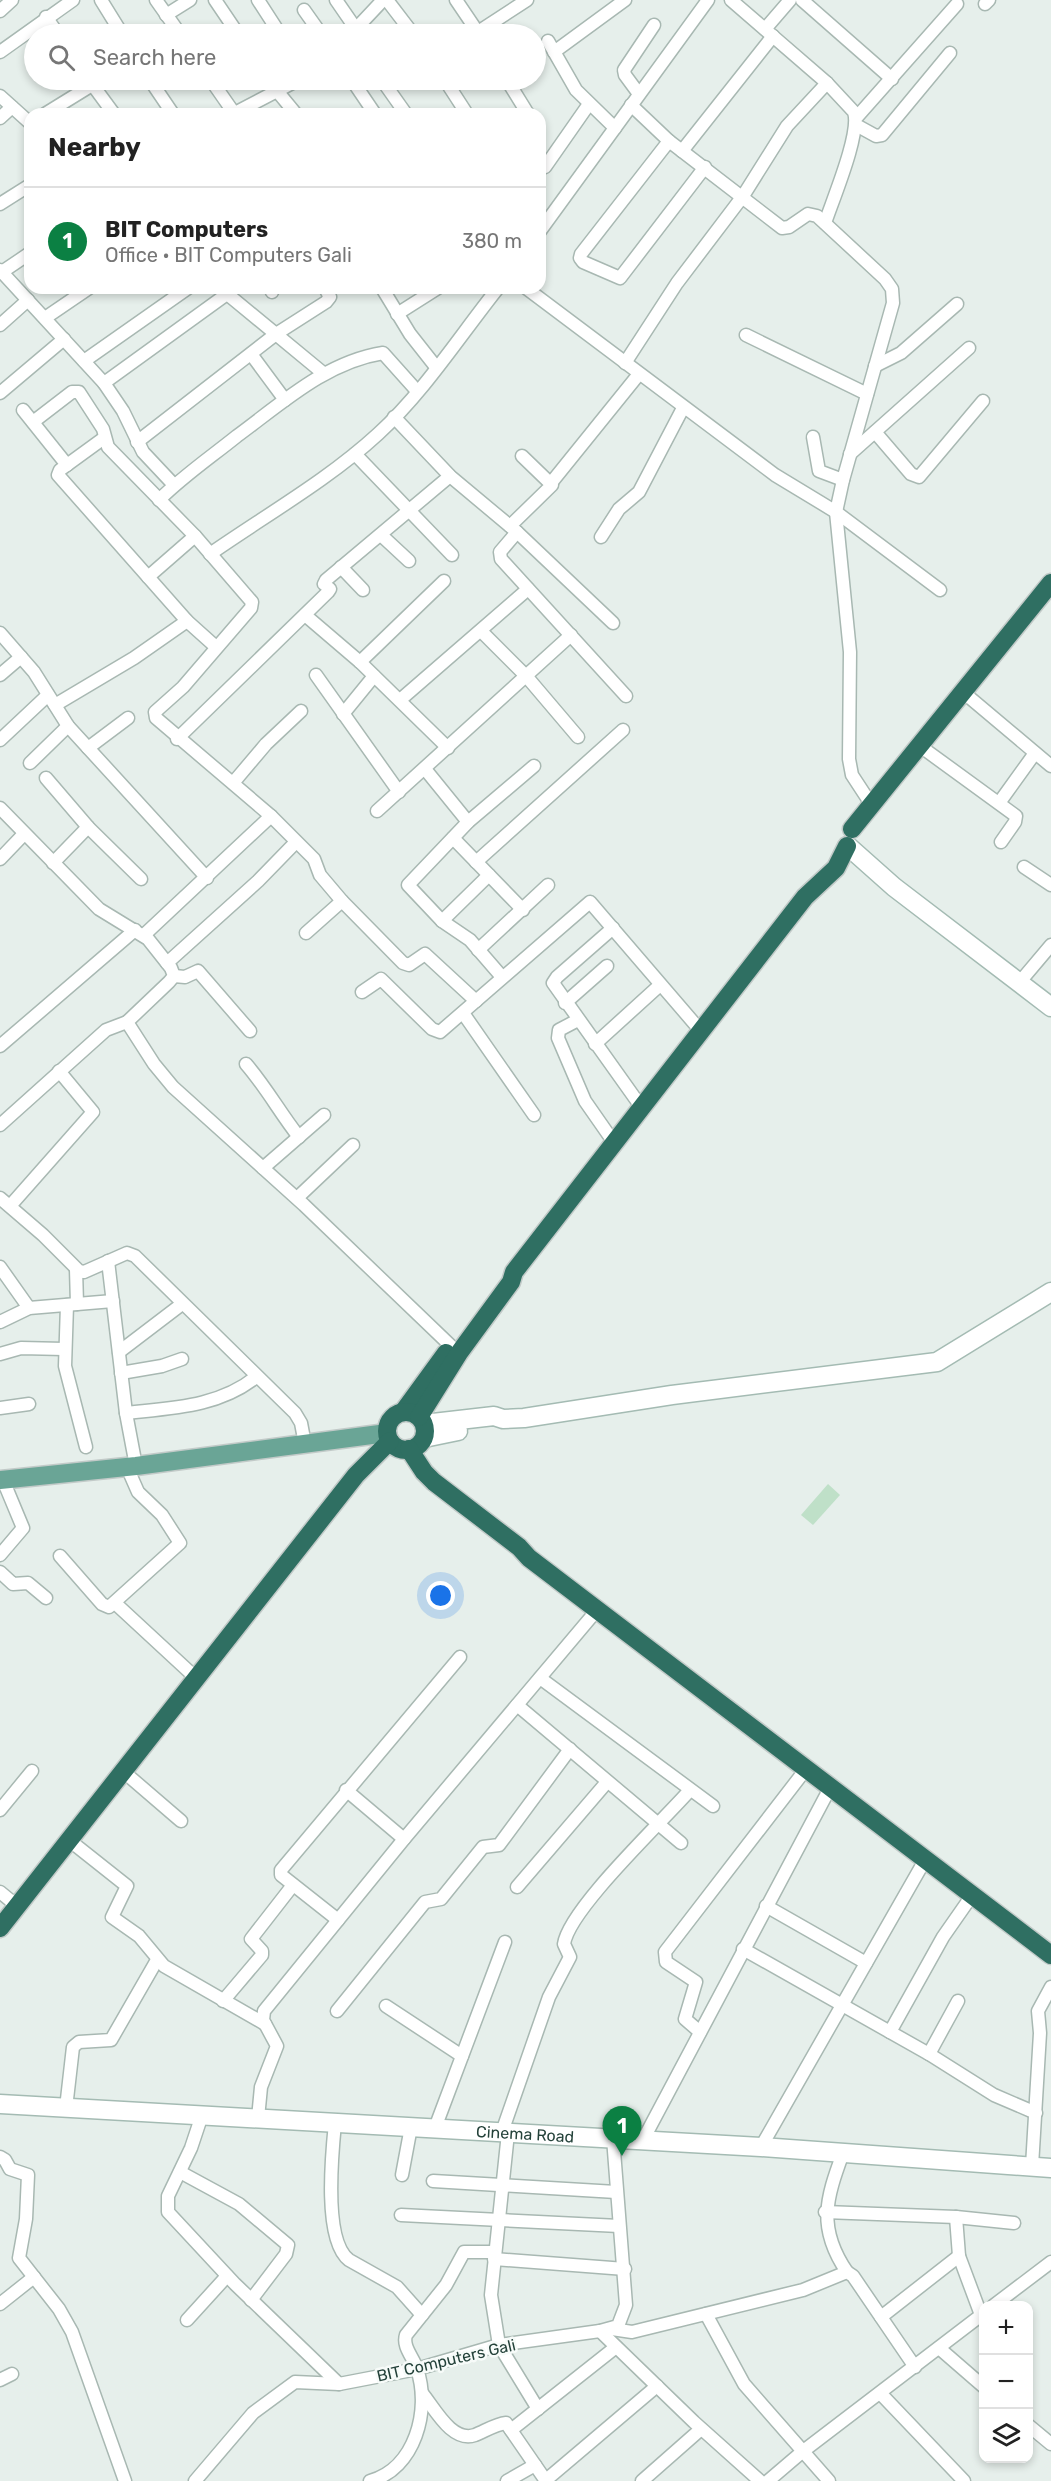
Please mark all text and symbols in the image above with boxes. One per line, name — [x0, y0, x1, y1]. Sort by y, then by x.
search box — [24, 24, 546, 90]
icon: search — [45, 41, 78, 74]
text: Search here — [93, 44, 216, 71]
text: Nearby — [48, 132, 141, 163]
text: BIT Computers — [105, 216, 268, 243]
text: 1 — [63, 229, 72, 253]
text: 380 m — [462, 229, 522, 253]
text: Office · BIT Computers Gali — [105, 243, 352, 267]
your location — [426, 1581, 455, 1610]
pin: 1 — [602, 2106, 642, 2156]
street label: Cinema Road — [476, 2122, 575, 2146]
map controls — [979, 2301, 1033, 2463]
button: + — [979, 2301, 1033, 2355]
street label: BIT Computers Gali — [375, 2335, 517, 2386]
button: − — [979, 2355, 1033, 2409]
button: layers — [979, 2409, 1033, 2463]

